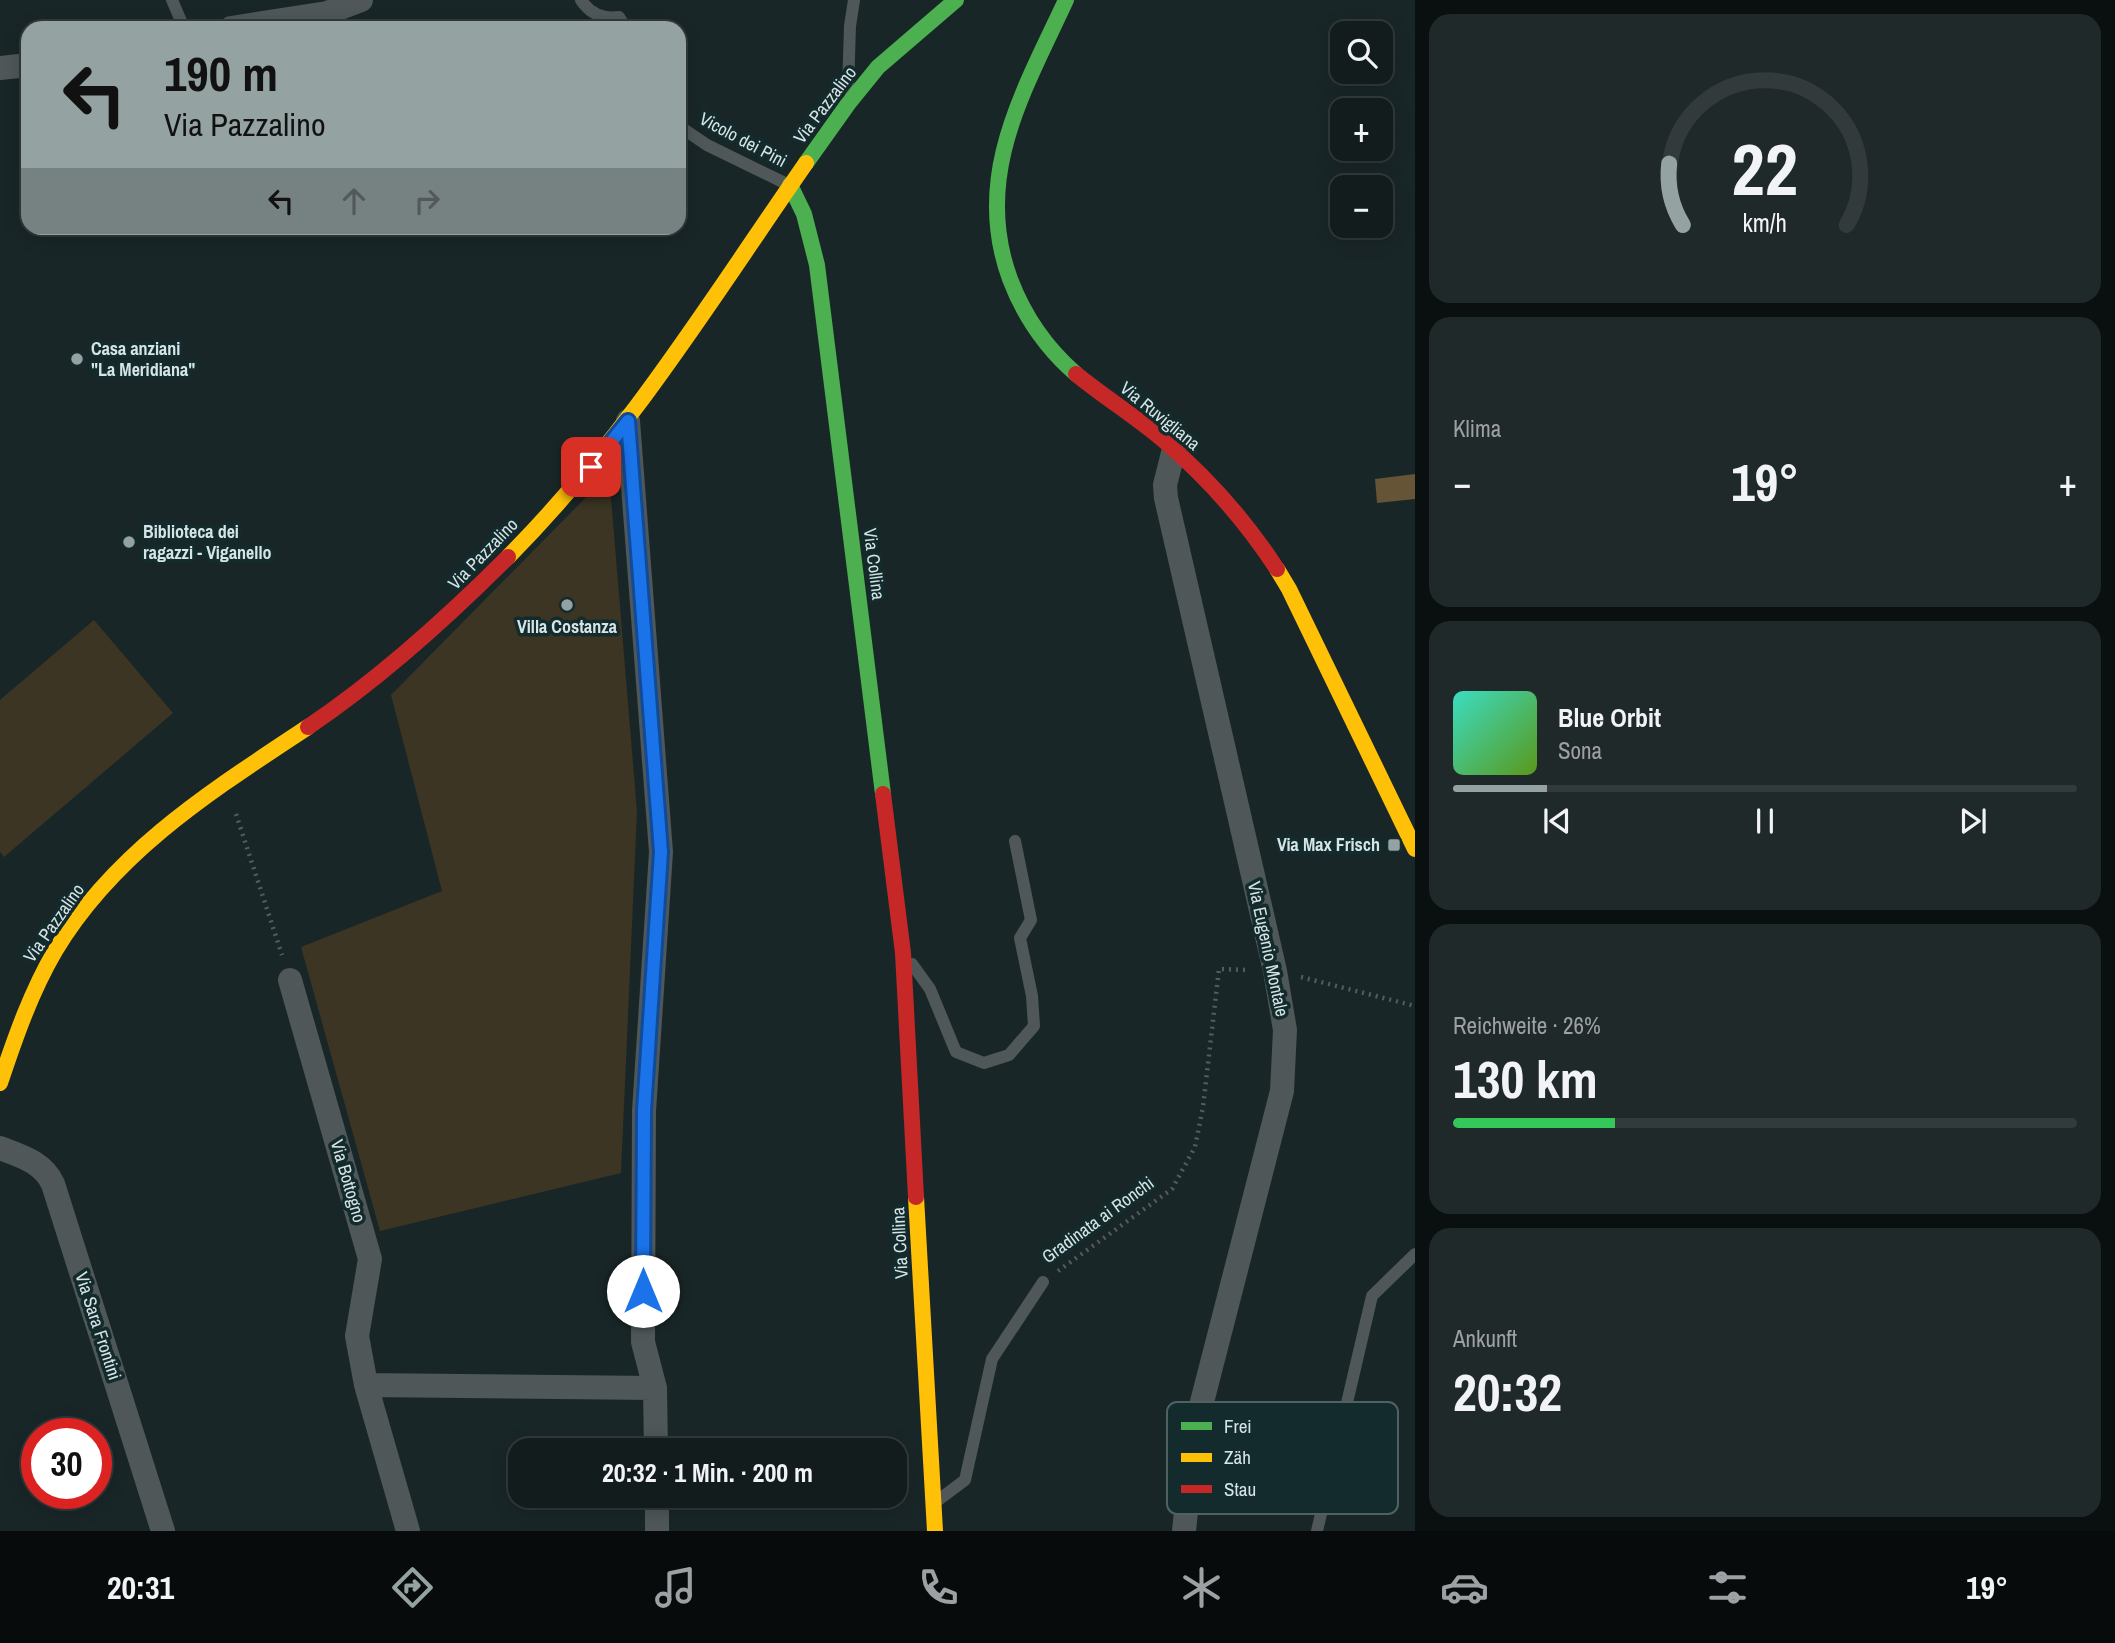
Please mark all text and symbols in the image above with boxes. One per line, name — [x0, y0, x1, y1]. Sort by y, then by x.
map controls — [1330, 21, 1393, 238]
button: search — [1330, 21, 1393, 84]
text: 190 m — [164, 40, 278, 106]
icon: left — [49, 49, 140, 140]
street label: Via Pazzalino — [787, 61, 862, 148]
button: + — [1330, 98, 1393, 161]
text: Via Pazzalino — [164, 103, 325, 146]
street label: Vicolo dei Pini — [695, 106, 791, 173]
text: 22 — [1732, 120, 1798, 218]
button: − — [1330, 175, 1393, 238]
icon: left — [262, 182, 300, 220]
icon: ahead — [335, 182, 373, 220]
icon: right — [408, 182, 446, 220]
text: km/h — [1743, 206, 1787, 240]
place label: Casa anziani "La Meridiana" — [91, 336, 195, 382]
marker: Casa anziani "La Meridiana" — [69, 351, 85, 367]
street label: Via Ruvigliana — [1115, 376, 1206, 456]
text: Klima — [1453, 413, 1501, 444]
pin — [561, 437, 621, 497]
text: 19° — [1731, 447, 1799, 517]
icon: arrive — [572, 448, 610, 486]
text: − — [1453, 457, 1471, 508]
text: + — [2059, 457, 2077, 508]
street label: Via Pazzalino — [442, 512, 523, 595]
place label: Biblioteca dei ragazzi - Viganello — [143, 519, 272, 565]
street label: Via Collina — [858, 527, 891, 601]
marker: Biblioteca dei ragazzi - Viganello — [121, 534, 137, 550]
marker: Villa Costanza — [559, 597, 575, 613]
place label: Villa Costanza — [517, 614, 618, 639]
text: Blue Orbit — [1558, 700, 1661, 735]
text: Sona — [1558, 735, 1602, 766]
icon: previous — [1538, 802, 1576, 840]
icon: pause — [1746, 802, 1784, 840]
icon: next — [1954, 802, 1992, 840]
place label: Via Max Frisch — [1277, 832, 1380, 857]
marker: Via Max Frisch — [1386, 837, 1402, 853]
street label: Via Pazzalino — [17, 878, 90, 967]
street label: Via Eugenio Montale — [1242, 879, 1295, 1019]
text: Reichweite · 26% — [1453, 1010, 1601, 1041]
text: 130 km — [1453, 1044, 1598, 1114]
street label: Via Bottogno — [325, 1137, 372, 1225]
street label: Gradinata ai Ronchi — [1037, 1170, 1159, 1269]
street label: Via Collina — [885, 1206, 914, 1280]
position arrow — [606, 1254, 680, 1328]
street label: Via Sara Frontini — [69, 1269, 128, 1383]
text: Ankunft — [1453, 1323, 1517, 1354]
text: 20:32 — [1453, 1357, 1562, 1427]
legend — [1167, 1402, 1398, 1514]
text: Frei — [1224, 1413, 1252, 1439]
speed limit sign: 30 — [21, 1418, 112, 1509]
text: Zäh — [1224, 1444, 1251, 1470]
text: 20:32 · 1 Min. · 200 m — [602, 1455, 813, 1490]
text: Stau — [1224, 1476, 1256, 1502]
icon: directions — [388, 1563, 437, 1612]
icon: music — [651, 1563, 700, 1612]
icon: phone — [914, 1563, 963, 1612]
icon: climate — [1177, 1563, 1226, 1612]
icon: car — [1440, 1563, 1489, 1612]
icon: filters — [1703, 1563, 1752, 1612]
text: 20:31 — [107, 1566, 174, 1609]
text: 19° — [1966, 1566, 2008, 1609]

